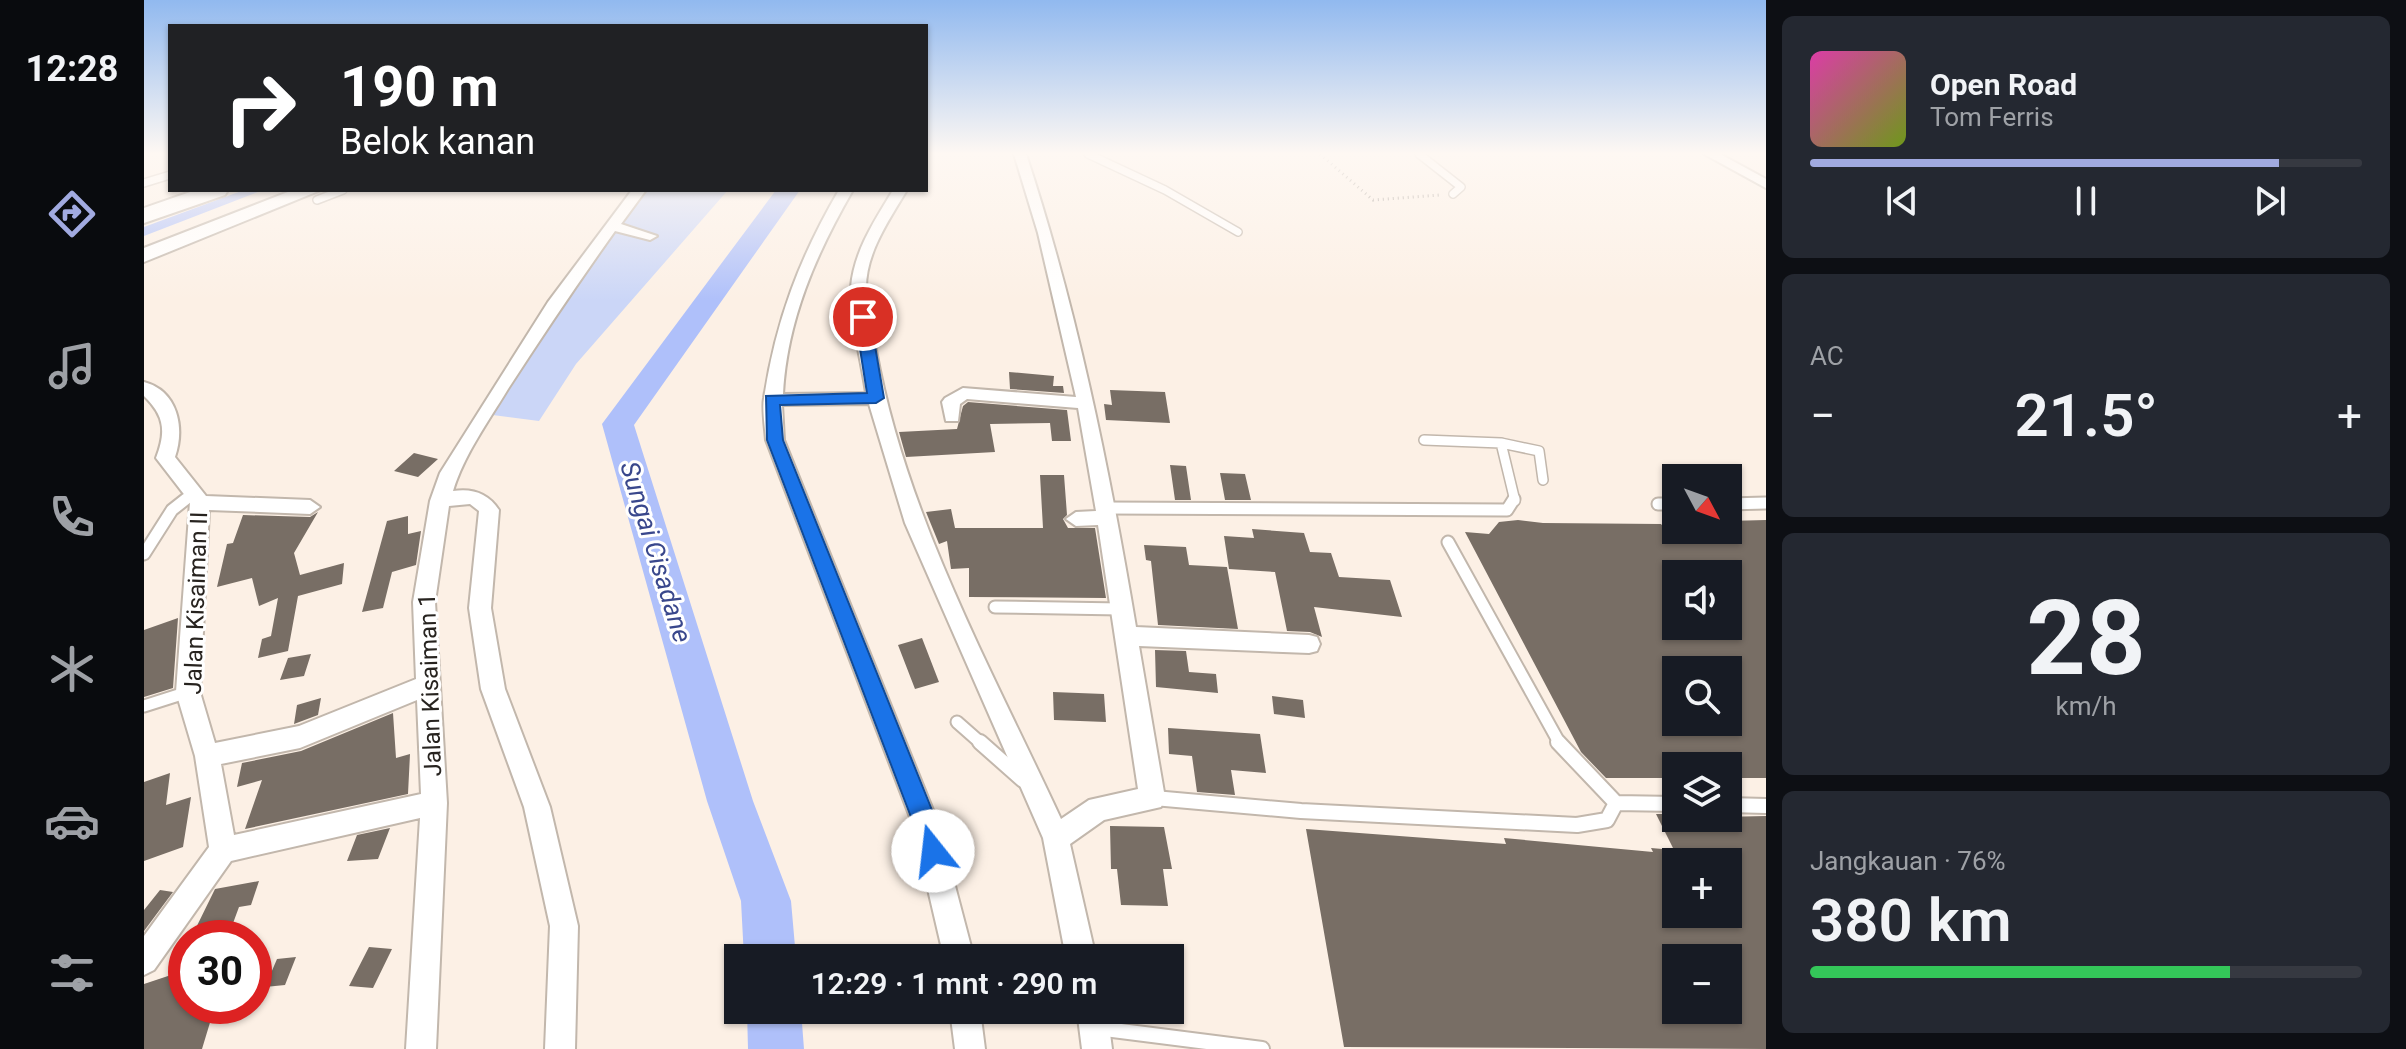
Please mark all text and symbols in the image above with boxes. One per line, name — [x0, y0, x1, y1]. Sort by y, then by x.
text: 12:28 — [26, 48, 118, 90]
text: 190 m — [340, 54, 499, 120]
icon: right — [208, 56, 312, 160]
text: Open Road — [1930, 67, 2077, 102]
text: Tom Ferris — [1930, 102, 2054, 132]
text: Belok kanan — [340, 121, 535, 163]
icon: previous — [1880, 179, 1924, 223]
icon: pause — [2064, 179, 2108, 223]
icon: next — [2248, 179, 2292, 223]
icon: directions — [44, 186, 100, 242]
pin — [829, 283, 897, 351]
icon: arrive — [841, 295, 885, 339]
icon: music — [44, 338, 100, 394]
text: AC — [1810, 341, 1844, 371]
text: 21.5° — [2015, 380, 2158, 451]
text: − — [1810, 390, 1835, 442]
text: + — [2337, 390, 2362, 442]
water label: Sungai Cisadane — [614, 458, 698, 646]
north arrow — [1662, 464, 1742, 544]
map controls — [1662, 464, 1742, 1024]
icon: phone — [44, 489, 100, 545]
street label: Jalan Kisaiman II — [179, 511, 213, 695]
button: sound — [1662, 560, 1742, 640]
text: 28 — [2026, 578, 2146, 699]
street label: Jalan Kisaiman 1 — [413, 593, 447, 777]
icon: climate — [44, 641, 100, 697]
button: search — [1662, 656, 1742, 736]
text: km/h — [2055, 691, 2117, 721]
button: layers — [1662, 752, 1742, 832]
icon: car — [44, 793, 100, 849]
position arrow — [891, 809, 975, 893]
text: Jangkauan · 76% — [1810, 846, 2006, 876]
button: + — [1662, 848, 1742, 928]
text: 380 km — [1810, 885, 2012, 956]
speed limit sign: 30 — [168, 920, 272, 1024]
button: − — [1662, 944, 1742, 1024]
icon: filters — [44, 945, 100, 1001]
text: 12:29 · 1 mnt · 290 m — [811, 966, 1097, 1001]

